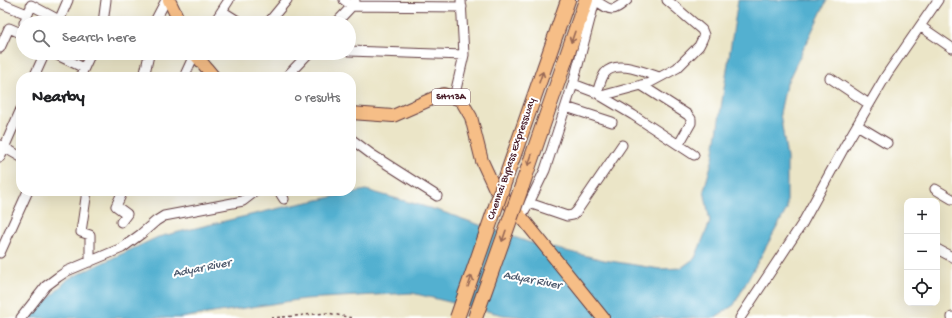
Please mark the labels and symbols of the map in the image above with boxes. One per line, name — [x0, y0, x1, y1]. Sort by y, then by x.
one-way arrow — [569, 30, 576, 43]
one-way arrow — [538, 72, 546, 84]
road number: SH113A — [432, 89, 470, 105]
street label: Chennai Bypass Expressway — [485, 96, 539, 222]
one-way arrow — [526, 153, 534, 165]
one-way arrow — [500, 229, 507, 242]
water label: Adyar River — [172, 256, 235, 281]
water label: Adyar River — [502, 269, 565, 294]
one-way arrow — [466, 276, 474, 288]

